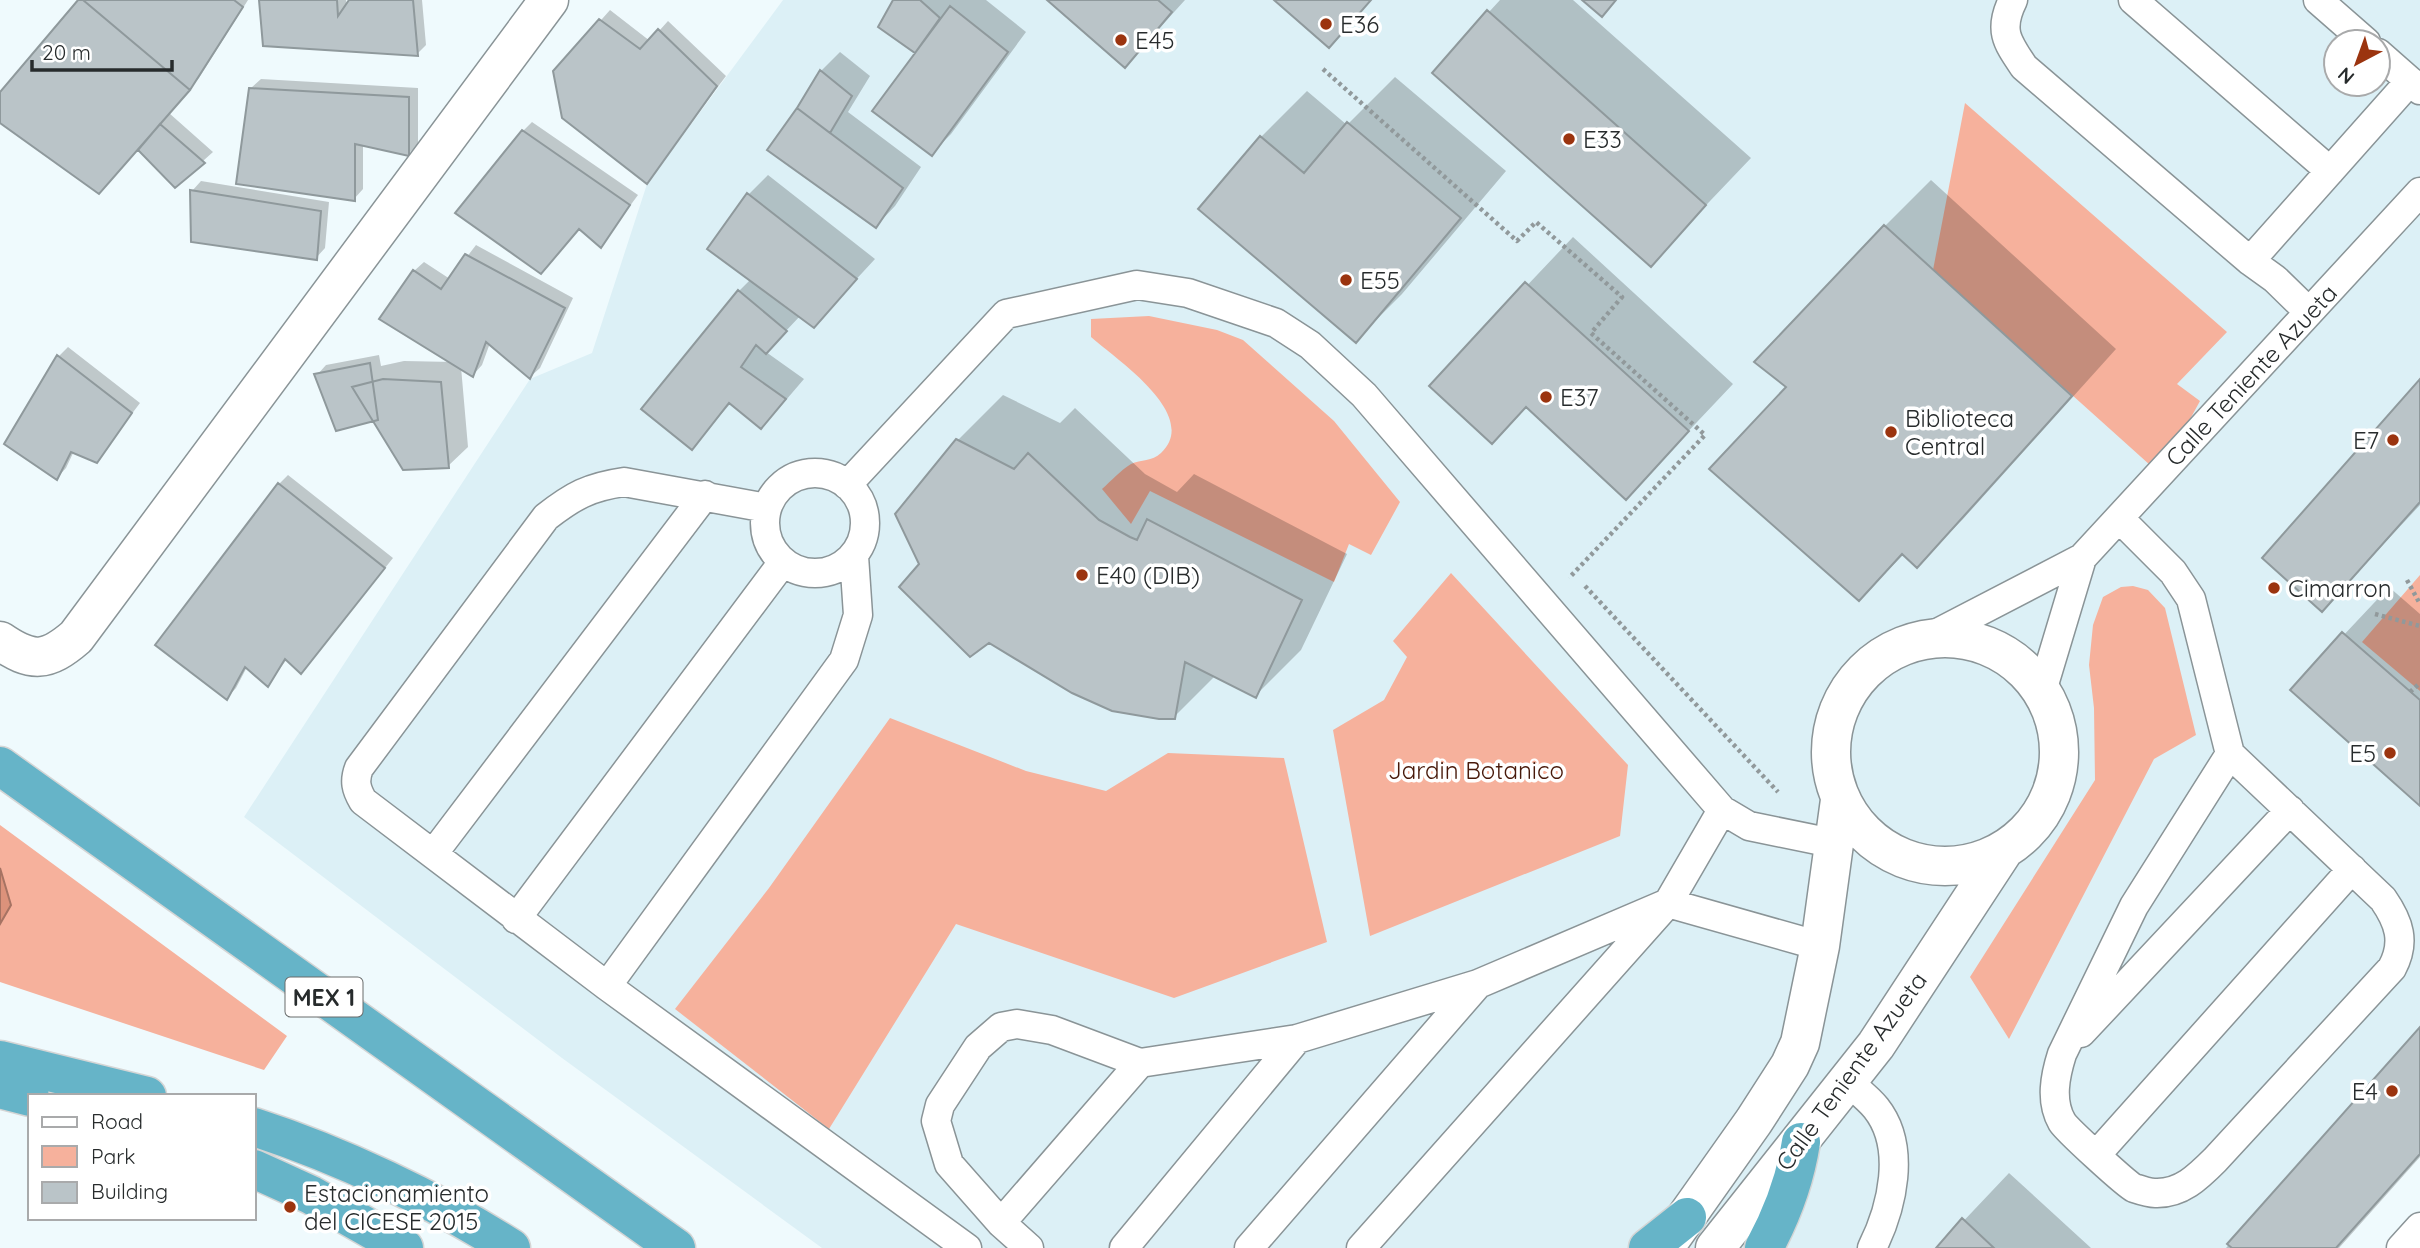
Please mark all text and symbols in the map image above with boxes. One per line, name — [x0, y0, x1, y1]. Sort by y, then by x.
place label: E36 — [1340, 9, 1379, 39]
marker: E36 — [1318, 16, 1334, 32]
place label: E45 — [1135, 25, 1175, 55]
scale bar — [32, 28, 172, 72]
north arrow — [2322, 28, 2392, 98]
marker: E45 — [1113, 32, 1129, 48]
text: 20 m — [42, 39, 91, 65]
text: N — [2333, 62, 2359, 89]
place label: E33 — [1583, 124, 1622, 154]
marker: E33 — [1561, 131, 1577, 147]
place label: E55 — [1360, 265, 1400, 295]
marker: E55 — [1338, 272, 1354, 288]
street label: Calle Teniente Azueta — [2159, 278, 2343, 472]
place label: E37 — [1560, 382, 1599, 412]
marker: E37 — [1538, 389, 1554, 405]
place label: Biblioteca Central — [1905, 403, 2014, 461]
marker: Biblioteca Central — [1883, 424, 1899, 440]
place label: E7 — [2353, 425, 2379, 455]
marker: E7 — [2385, 432, 2401, 448]
place label: E40 (DIB) — [1096, 560, 1200, 590]
marker: E40 (DIB) — [1074, 567, 1090, 583]
place label: Cimarron — [2288, 573, 2392, 603]
marker: Cimarron — [2266, 580, 2282, 596]
place label: E5 — [2349, 738, 2376, 768]
marker: E5 — [2382, 745, 2398, 761]
park label: Jardin Botanico — [1388, 755, 1564, 785]
street label: Calle Teniente Azueta — [1769, 966, 1933, 1176]
road number: MEX 1 — [286, 978, 362, 1016]
place label: E4 — [2352, 1076, 2378, 1106]
marker: E4 — [2384, 1083, 2400, 1099]
legend — [28, 1094, 256, 1220]
text: Road — [91, 1108, 143, 1134]
text: Park — [91, 1143, 135, 1169]
text: Building — [91, 1178, 168, 1204]
place label: Estacionamiento del CICESE 2015 — [304, 1178, 489, 1236]
marker: Estacionamiento del CICESE 2015 — [282, 1199, 298, 1215]

